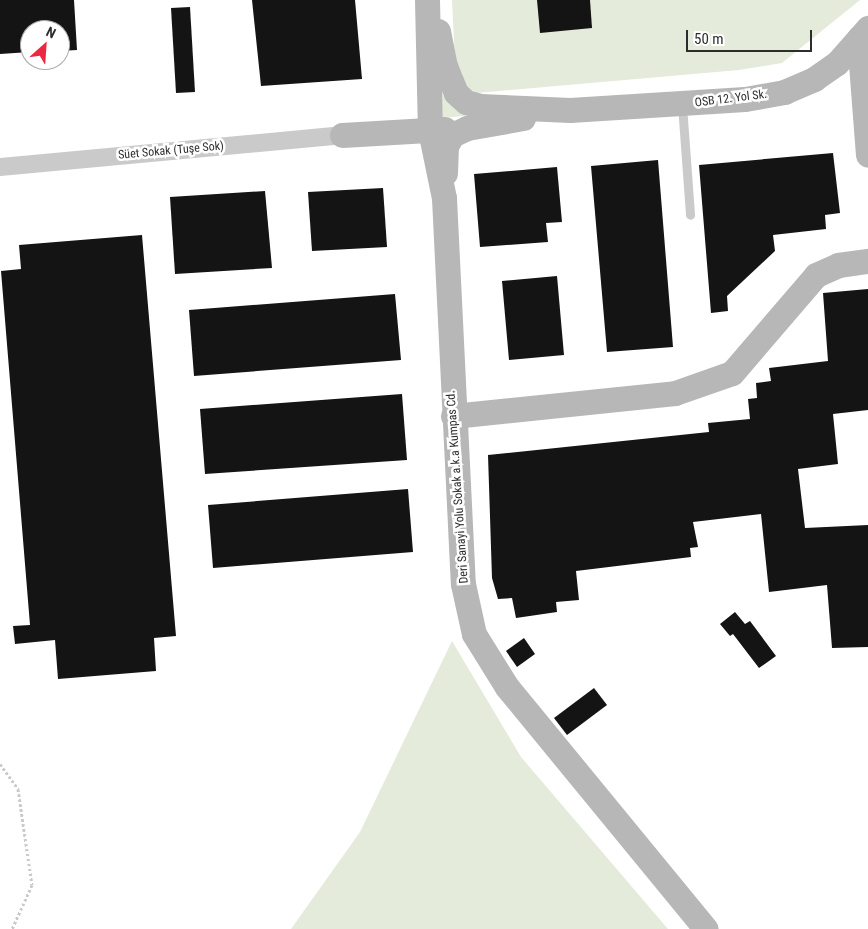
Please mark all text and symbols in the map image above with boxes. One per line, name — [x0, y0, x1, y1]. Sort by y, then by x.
north arrow — [20, 20, 70, 70]
scale bar — [688, 20, 814, 52]
text: N — [44, 23, 58, 41]
text: 50 m — [694, 30, 724, 48]
street label: OSB 12. Yol Sk. — [694, 87, 768, 111]
street label: Süet Sokak (Tuşe Sok) — [118, 139, 224, 163]
street label: Deri Sanayi Yolu Sokak a.k.a Kumpas Cd. — [444, 390, 472, 584]

